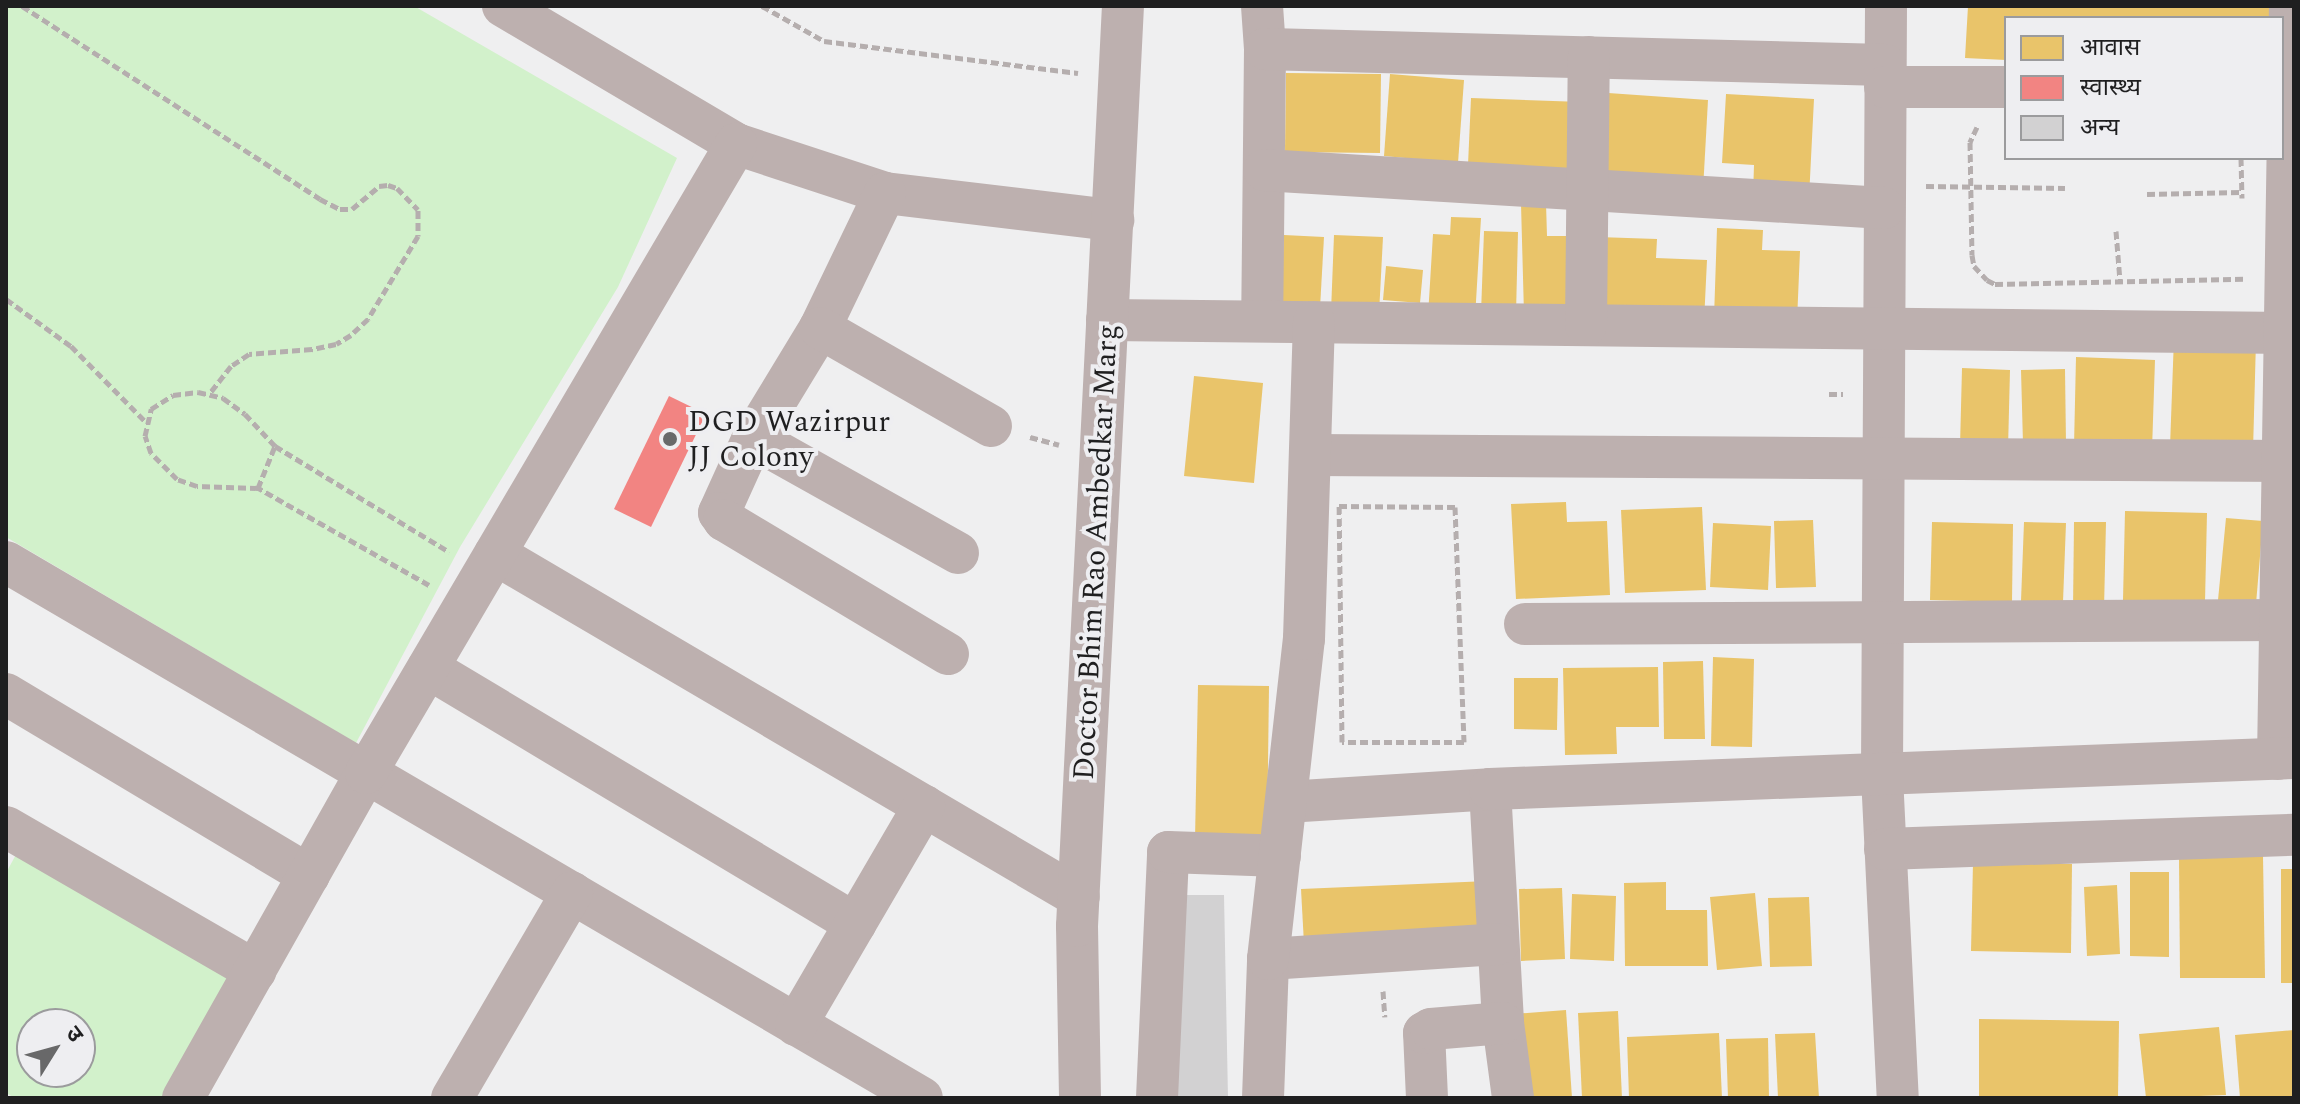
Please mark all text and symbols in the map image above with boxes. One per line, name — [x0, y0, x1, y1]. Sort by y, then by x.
legend — [2004, 16, 2284, 160]
text: आवास — [2080, 30, 2140, 66]
text: स्वास्थ्य — [2080, 70, 2141, 106]
text: अन्य — [2080, 110, 2119, 146]
street label: Doctor Bhim Rao Ambedkar Marg — [1066, 323, 1126, 781]
place label: DGD Wazirpur JJ Colony — [688, 404, 890, 474]
marker: DGD Wazirpur JJ Colony — [659, 428, 681, 450]
north arrow — [16, 1008, 96, 1088]
text: उ — [57, 1019, 91, 1050]

